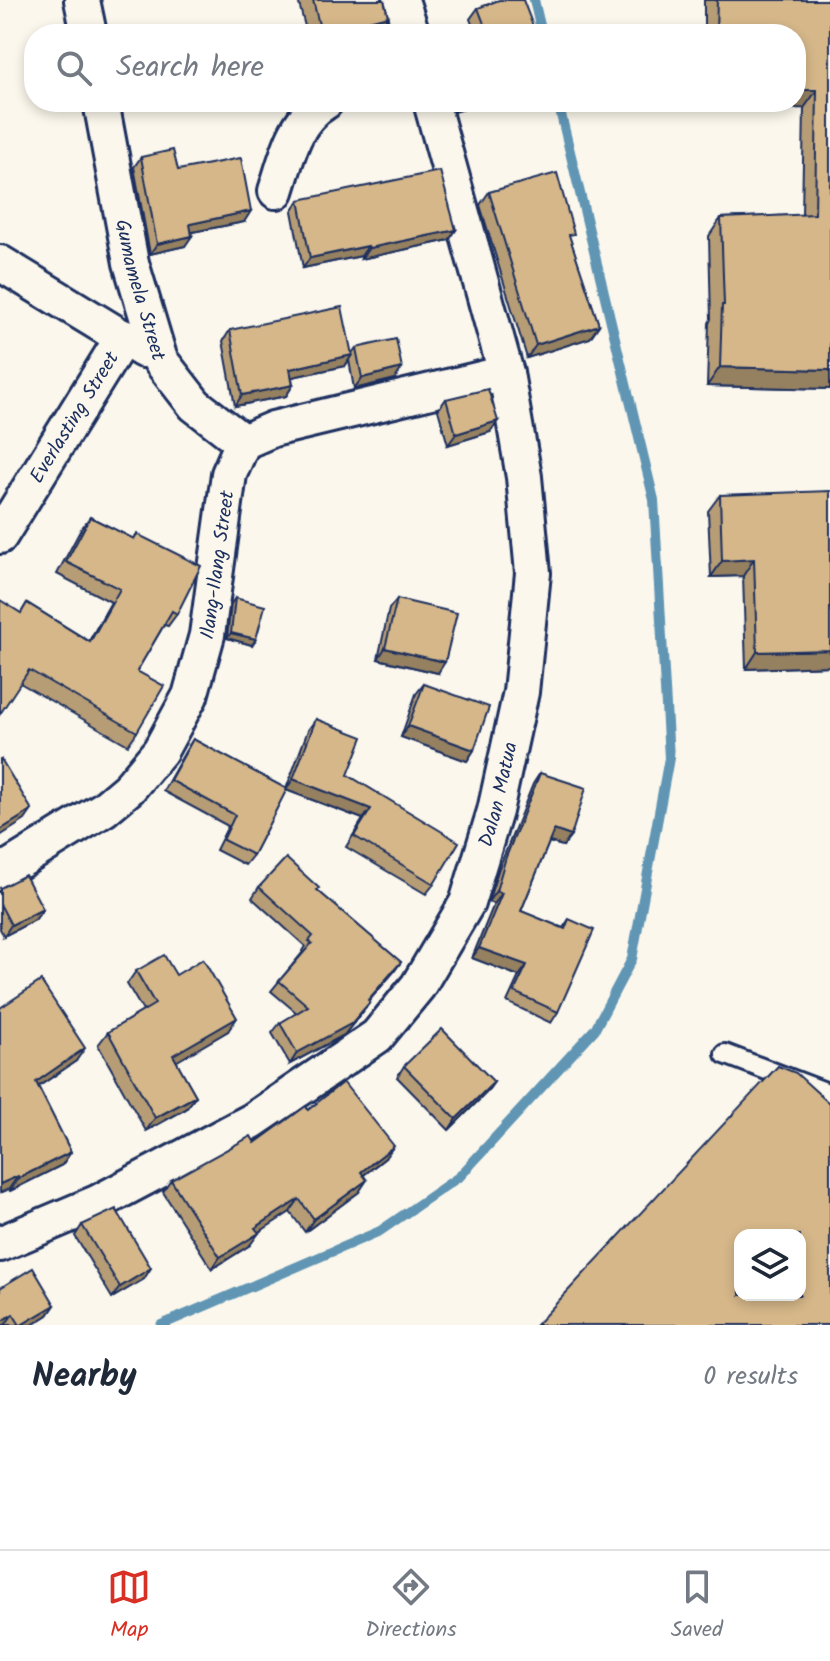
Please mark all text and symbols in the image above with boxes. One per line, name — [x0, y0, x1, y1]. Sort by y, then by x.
search box — [24, 24, 806, 112]
text: Search here — [116, 44, 264, 92]
icon: search — [52, 46, 96, 90]
street label: Gumamela Street — [105, 217, 173, 365]
street label: Everlasting Street — [22, 346, 129, 490]
street label: Ilang-Ilang Street — [193, 489, 245, 643]
street label: Dalan Matua — [471, 739, 528, 851]
map controls — [734, 1229, 806, 1301]
button: layers — [734, 1229, 806, 1301]
text: Nearby — [32, 1350, 137, 1404]
text: 0 results — [703, 1356, 798, 1398]
tab: Map — [107, 1565, 151, 1648]
tab: Directions — [365, 1565, 457, 1648]
tab: Saved — [671, 1565, 723, 1648]

